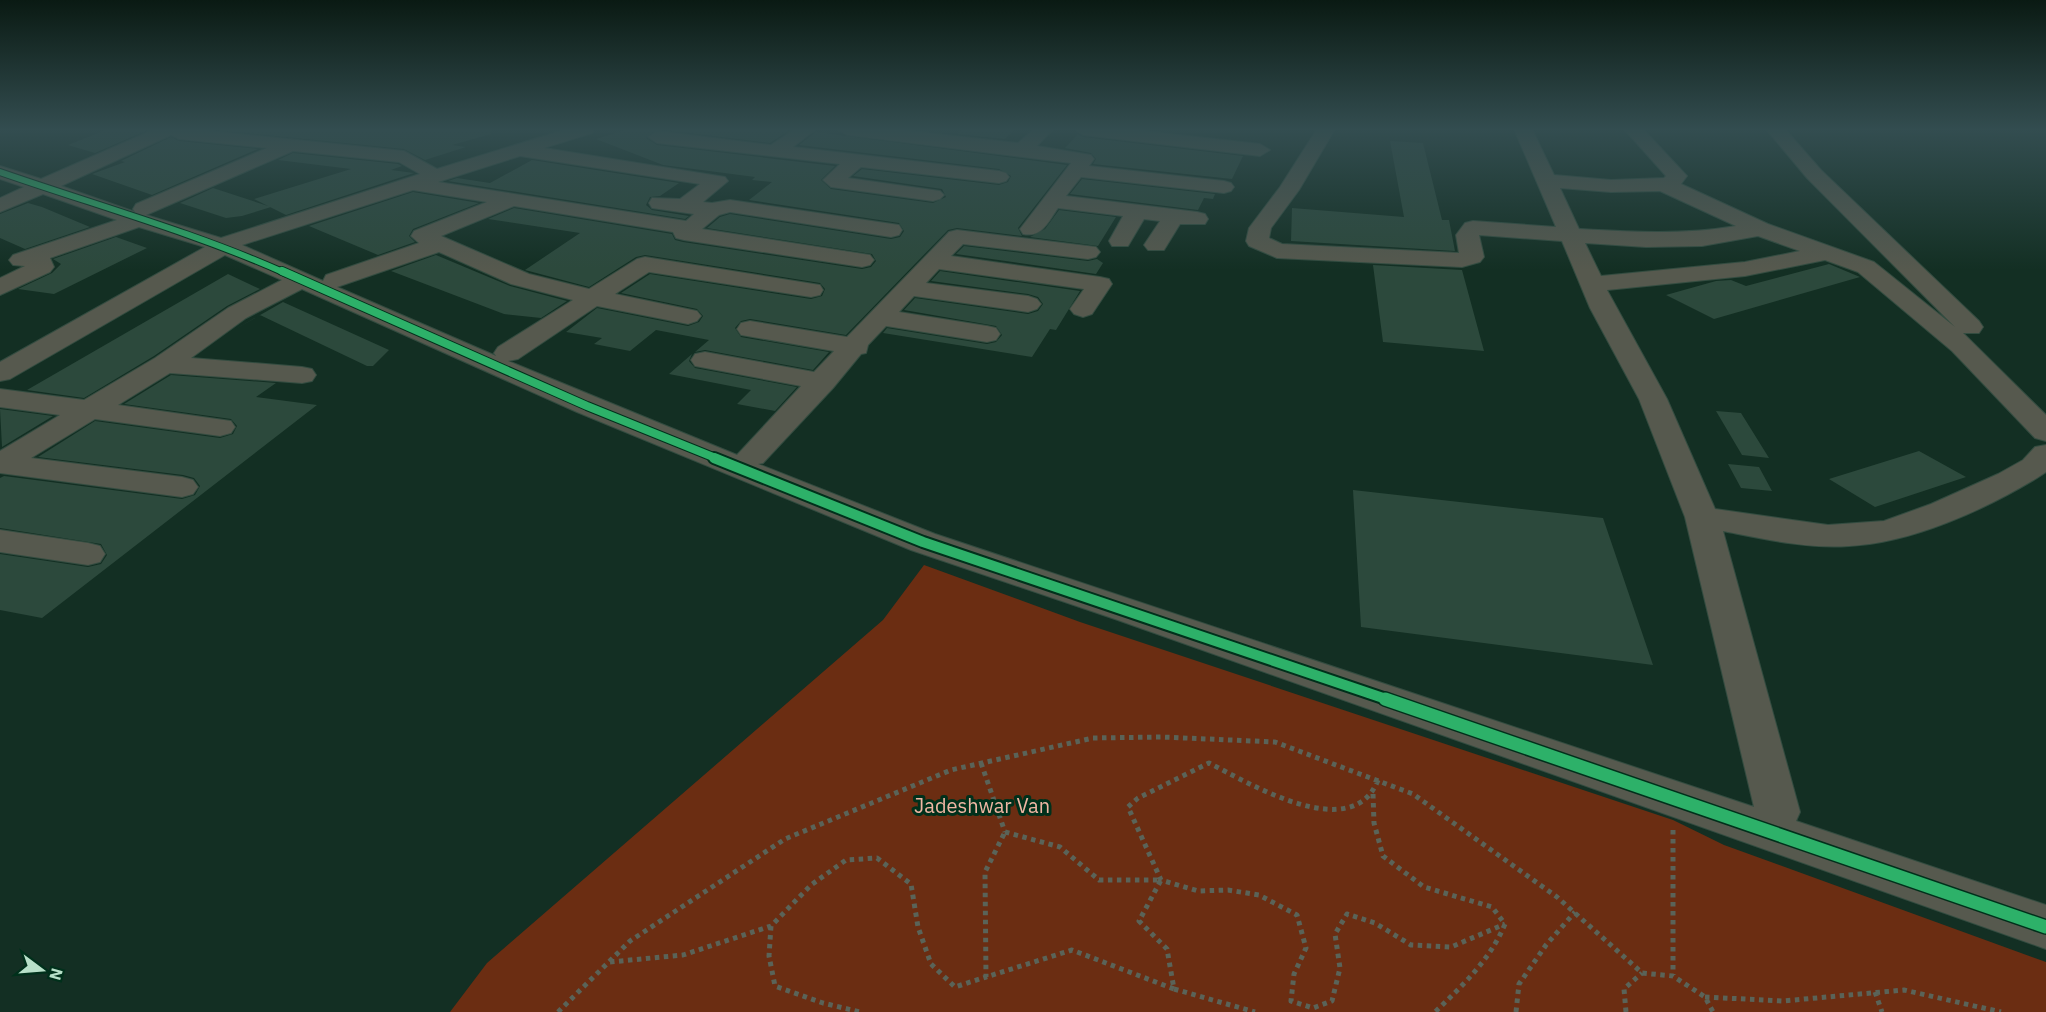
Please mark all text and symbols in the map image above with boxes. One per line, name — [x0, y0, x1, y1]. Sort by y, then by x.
park label: Jadeshwar Van — [914, 792, 1050, 819]
north arrow — [12, 940, 72, 1000]
text: N — [45, 966, 68, 982]

